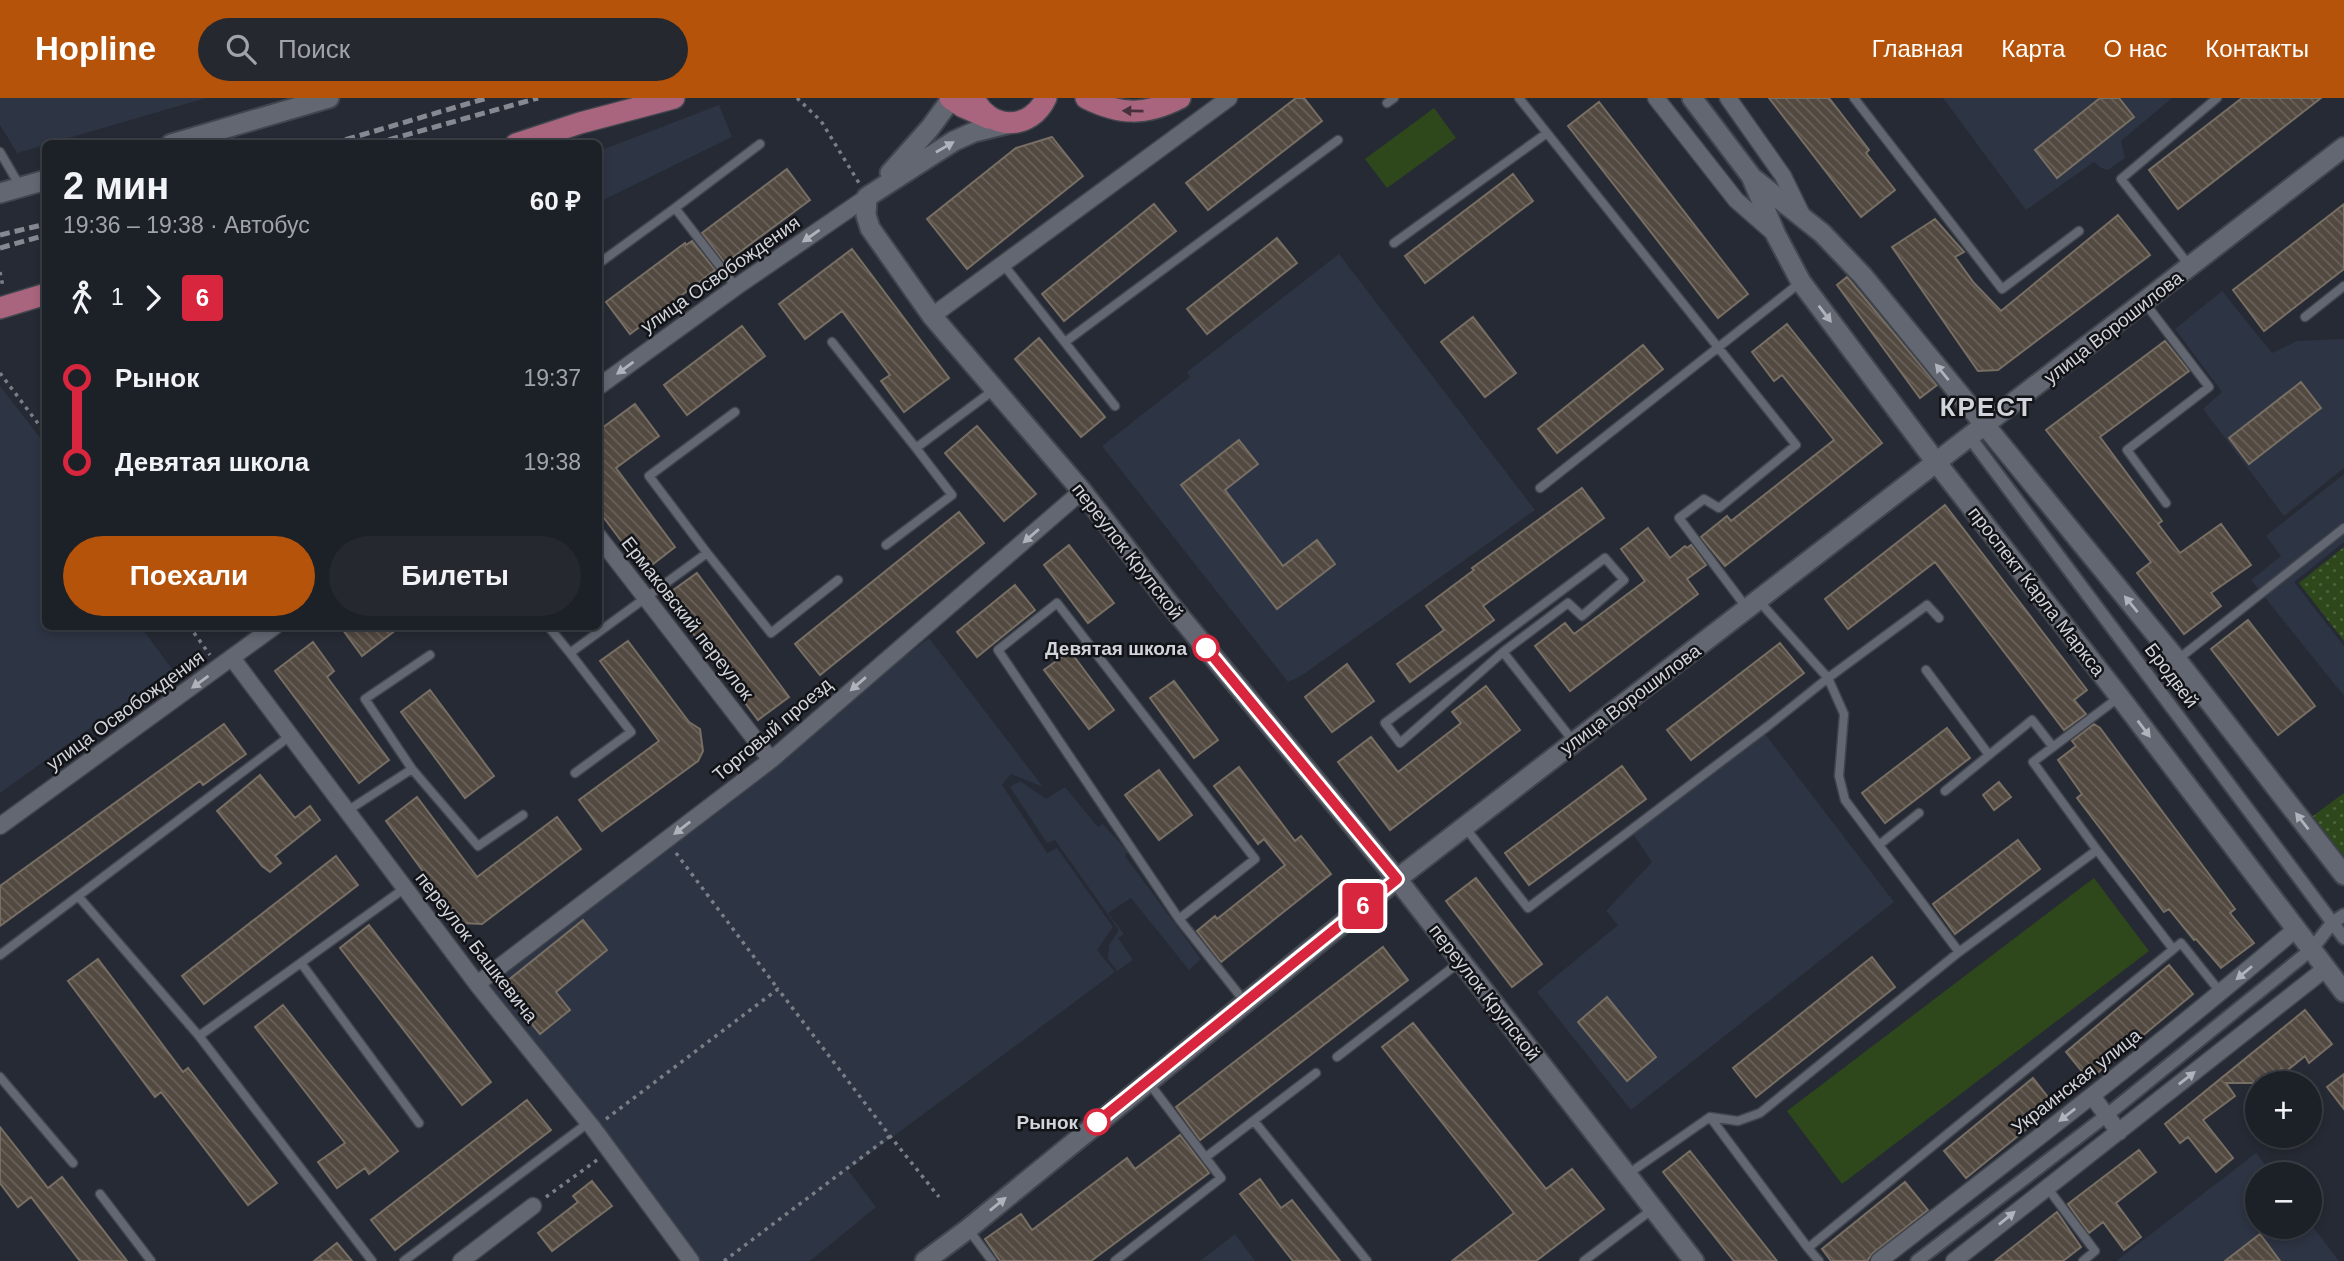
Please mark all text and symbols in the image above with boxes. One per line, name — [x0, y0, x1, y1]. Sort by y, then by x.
search box — [198, 18, 688, 81]
text: Hopline — [35, 30, 156, 67]
icon: search — [222, 30, 260, 68]
text: Поиск — [278, 34, 350, 64]
text: Главная — [1872, 35, 1963, 62]
text: Карта — [2001, 35, 2065, 62]
text: О нас — [2103, 35, 2167, 62]
text: Контакты — [2205, 35, 2309, 62]
one-way arrow — [1122, 105, 1144, 117]
one-way arrow — [935, 140, 954, 153]
text: 2 мин — [63, 165, 169, 207]
text: 60 ₽ — [530, 186, 581, 216]
text: 19:36 – 19:38 · Автобус — [63, 212, 310, 238]
street label: улица Освобождения — [637, 212, 804, 337]
one-way arrow — [802, 229, 820, 243]
street label: улица Ворошилова — [2040, 267, 2187, 388]
icon: walk — [63, 279, 101, 317]
icon: forward — [134, 279, 172, 317]
text: 1 — [111, 284, 124, 310]
text: 6 — [196, 284, 209, 311]
one-way arrow — [1817, 304, 1832, 322]
one-way arrow — [616, 360, 634, 374]
text: Рынок — [115, 363, 199, 393]
one-way arrow — [1934, 363, 1949, 381]
text: 19:37 — [523, 365, 581, 391]
district label: КРЕСТ — [1940, 392, 2034, 422]
text: Девятая школа — [115, 447, 309, 477]
text: 19:38 — [523, 449, 581, 475]
street label: переулок Крупской — [1068, 479, 1187, 623]
street label: проспект Карла Маркса — [1964, 503, 2109, 680]
one-way arrow — [1022, 528, 1039, 543]
street label: Ермаковский переулок — [617, 533, 758, 705]
button: Поехали — [63, 536, 315, 616]
button: Билеты — [329, 536, 581, 616]
one-way arrow — [2124, 595, 2139, 613]
marker: Девятая школа — [1193, 635, 1219, 661]
place label: Девятая школа — [1045, 638, 1187, 659]
street label: Бродвей — [2141, 639, 2203, 712]
street label: улица Ворошилова — [1556, 640, 1705, 759]
street label: улица Освобождения — [43, 646, 208, 775]
street label: Торговый проезд — [709, 673, 836, 785]
one-way arrow — [191, 675, 209, 689]
one-way arrow — [850, 676, 867, 691]
one-way arrow — [2136, 720, 2150, 738]
one-way arrow — [2295, 813, 2310, 831]
one-way arrow — [673, 821, 691, 835]
street label: переулок Башкевича — [411, 868, 542, 1027]
line badge: 6 — [1340, 883, 1386, 929]
text: 6 — [1356, 892, 1370, 919]
street label: переулок Крупской — [1425, 920, 1544, 1064]
one-way arrow — [2236, 966, 2254, 981]
street label: Украинская улица — [2007, 1024, 2146, 1138]
one-way arrow — [2177, 1071, 2195, 1086]
map controls — [2245, 1071, 2322, 1239]
button: + — [2245, 1071, 2322, 1148]
one-way arrow — [2058, 1108, 2076, 1123]
marker: Рынок — [1084, 1109, 1110, 1135]
place label: Рынок — [1017, 1112, 1078, 1133]
button: − — [2245, 1162, 2322, 1239]
one-way arrow — [989, 1197, 1006, 1212]
one-way arrow — [1999, 1211, 2016, 1226]

